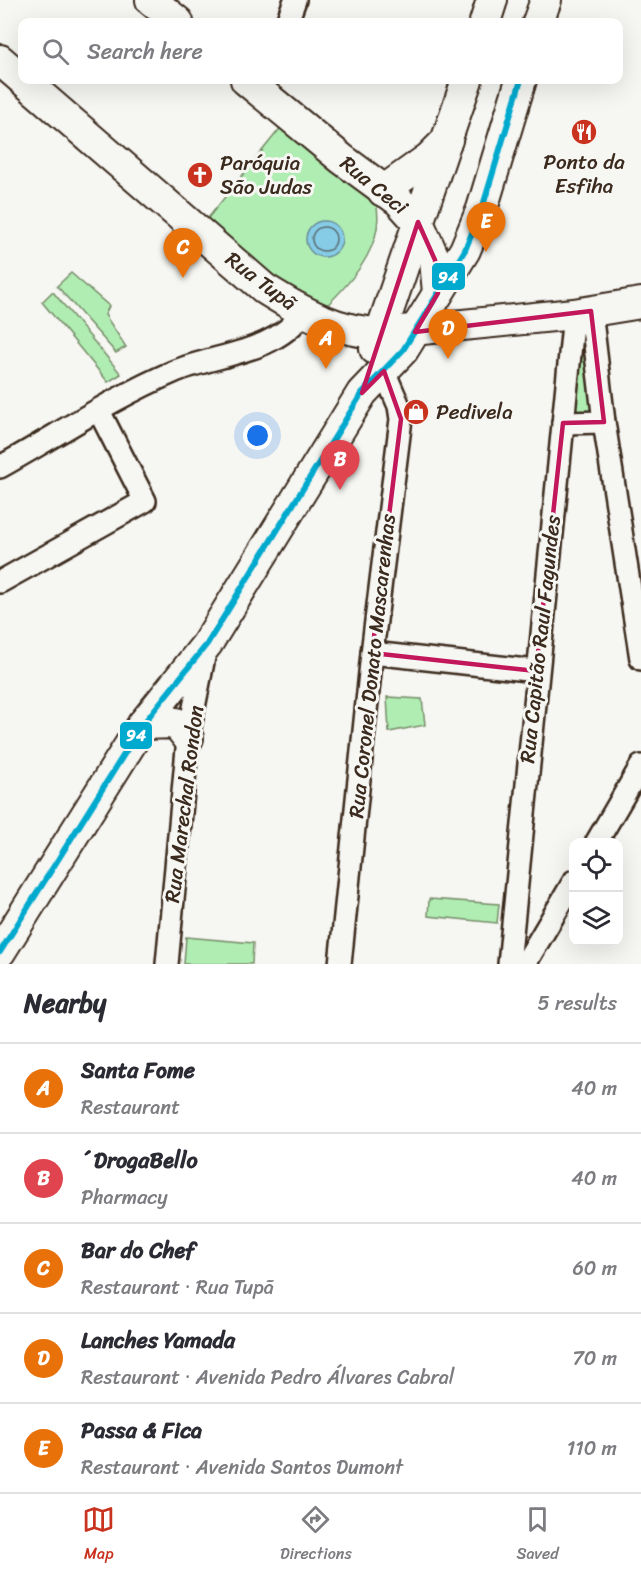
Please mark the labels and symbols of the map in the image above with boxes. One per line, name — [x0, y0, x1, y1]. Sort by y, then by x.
restaurant icon: Ponto da Esfiha — [569, 117, 599, 147]
place label: Ponto da Esfiha — [543, 143, 625, 205]
place label: Paróquia São Judas — [220, 144, 313, 206]
street label: Rua Ceci — [331, 145, 418, 226]
church icon: Paróquia São Judas — [185, 160, 215, 190]
pin: E — [466, 202, 506, 252]
pin: C — [164, 228, 202, 278]
street label: Rua Tupã — [217, 241, 306, 321]
line badge: 94 — [431, 262, 466, 291]
text: 94 — [438, 263, 458, 292]
pin: D — [428, 310, 468, 359]
pin: A — [306, 320, 346, 369]
place label: Pedivela — [436, 393, 513, 431]
shop icon: Pedivela — [401, 397, 431, 427]
your location — [243, 421, 272, 450]
pin: B — [320, 440, 360, 490]
street label: Rua Coronel Donato Mascarenhas — [337, 512, 407, 820]
street label: Rua Capitão Raul Fagundes — [508, 513, 572, 765]
street label: Rua Marechal Rondon — [153, 703, 215, 905]
line badge: 94 — [119, 721, 153, 750]
text: 94 — [126, 721, 146, 750]

